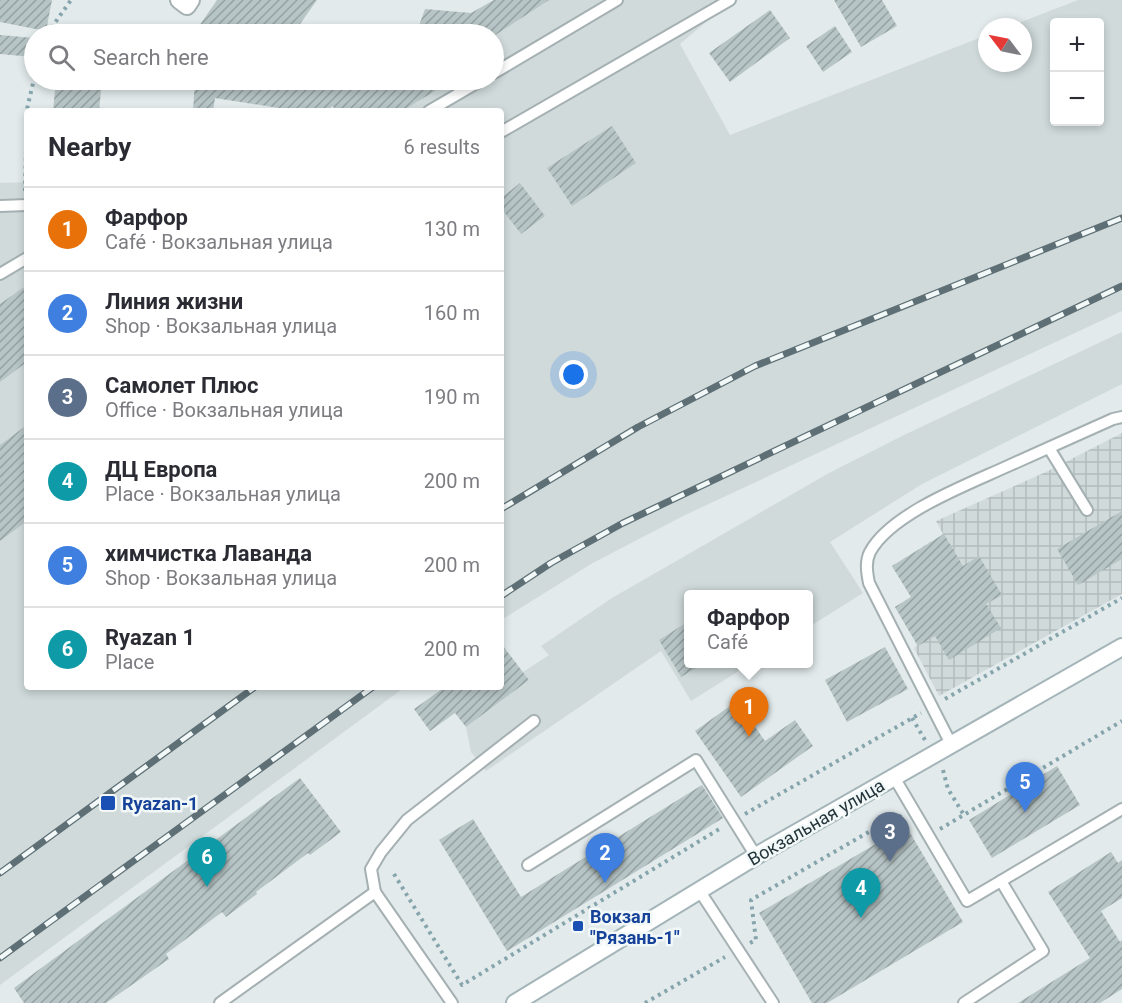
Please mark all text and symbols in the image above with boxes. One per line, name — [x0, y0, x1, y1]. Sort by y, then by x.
north arrow — [978, 18, 1032, 72]
map controls — [1050, 18, 1104, 126]
button: + — [1050, 18, 1104, 72]
search box — [24, 24, 504, 90]
icon: search — [45, 41, 78, 74]
text: Search here — [93, 45, 209, 70]
button: − — [1050, 72, 1104, 126]
text: Nearby — [48, 132, 131, 162]
text: 6 results — [404, 135, 480, 159]
text: Фарфор — [105, 205, 188, 230]
text: 1 — [62, 217, 73, 241]
text: 130 m — [424, 217, 480, 241]
text: Café · Вокзальная улица — [105, 230, 333, 254]
text: Линия жизни — [105, 289, 243, 314]
text: 2 — [62, 301, 73, 325]
text: 160 m — [424, 301, 480, 325]
text: Shop · Вокзальная улица — [105, 314, 337, 338]
your location — [559, 360, 588, 389]
text: Самолет Плюс — [105, 373, 258, 398]
text: 3 — [62, 385, 73, 409]
text: 190 m — [424, 385, 480, 409]
text: Office · Вокзальная улица — [105, 398, 343, 422]
text: ДЦ Европа — [105, 457, 217, 482]
text: 4 — [62, 469, 73, 493]
text: 200 m — [424, 469, 480, 493]
text: Place · Вокзальная улица — [105, 482, 341, 506]
text: химчистка Лаванда — [105, 541, 312, 566]
text: 5 — [62, 553, 73, 577]
text: 200 m — [424, 553, 480, 577]
text: Shop · Вокзальная улица — [105, 566, 337, 590]
popup — [684, 590, 813, 668]
text: Фарфор — [707, 605, 790, 630]
text: Ryazan 1 — [105, 625, 195, 650]
text: Café — [707, 630, 748, 654]
text: 6 — [62, 637, 73, 661]
text: 200 m — [424, 637, 480, 661]
text: Place — [105, 650, 154, 674]
pin: 1 — [730, 688, 768, 737]
pin: 5 — [1006, 762, 1044, 812]
street label: Вокзальная улица — [744, 774, 888, 870]
place label: Ryazan-1 — [122, 793, 198, 814]
marker: Ryazan-1 — [99, 794, 117, 812]
pin: 3 — [870, 812, 910, 862]
pin: 2 — [586, 834, 624, 883]
pin: 6 — [188, 838, 226, 887]
pin: 4 — [842, 868, 880, 918]
place label: Вокзал "Рязань-1" — [590, 906, 680, 948]
marker: Вокзал "Рязань-1" — [571, 919, 585, 933]

